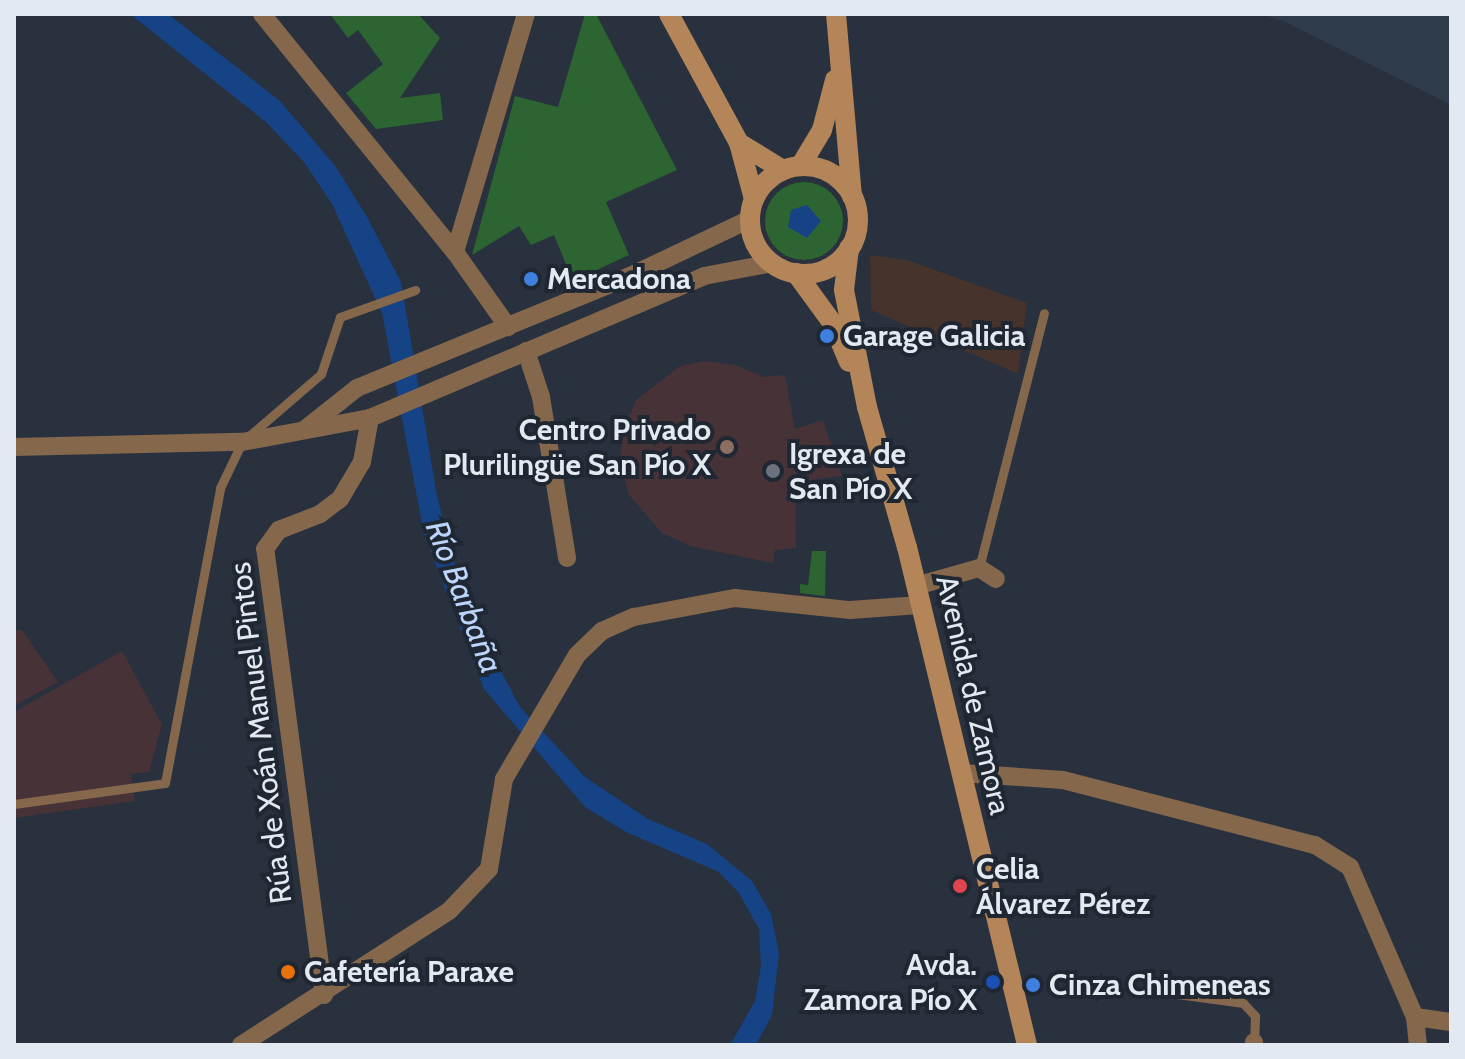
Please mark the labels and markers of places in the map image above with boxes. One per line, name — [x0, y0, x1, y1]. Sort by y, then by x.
place label: Mercadona — [547, 261, 691, 297]
marker: Mercadona — [522, 270, 540, 288]
place label: Garage Galicia — [843, 318, 1025, 354]
marker: Garage Galicia — [818, 327, 836, 345]
place label: Centro Privado Plurilingüe San Pío X — [443, 412, 711, 482]
place label: Igrexa de San Pío X — [789, 436, 912, 506]
marker: Centro Privado Plurilingüe San Pío X — [718, 438, 736, 456]
marker: Igrexa de San Pío X — [764, 462, 782, 480]
place label: Celia Álvarez Pérez — [976, 851, 1150, 922]
marker: Celia Álvarez Pérez — [951, 877, 969, 895]
place label: Avda. Zamora Pío X — [804, 947, 977, 1018]
place label: Cafetería Paraxe — [304, 954, 514, 990]
marker: Cafetería Paraxe — [279, 963, 297, 981]
place label: Cinza Chimeneas — [1049, 967, 1271, 1003]
marker: Avda. Zamora Pío X — [984, 973, 1002, 991]
marker: Cinza Chimeneas — [1024, 976, 1042, 994]

